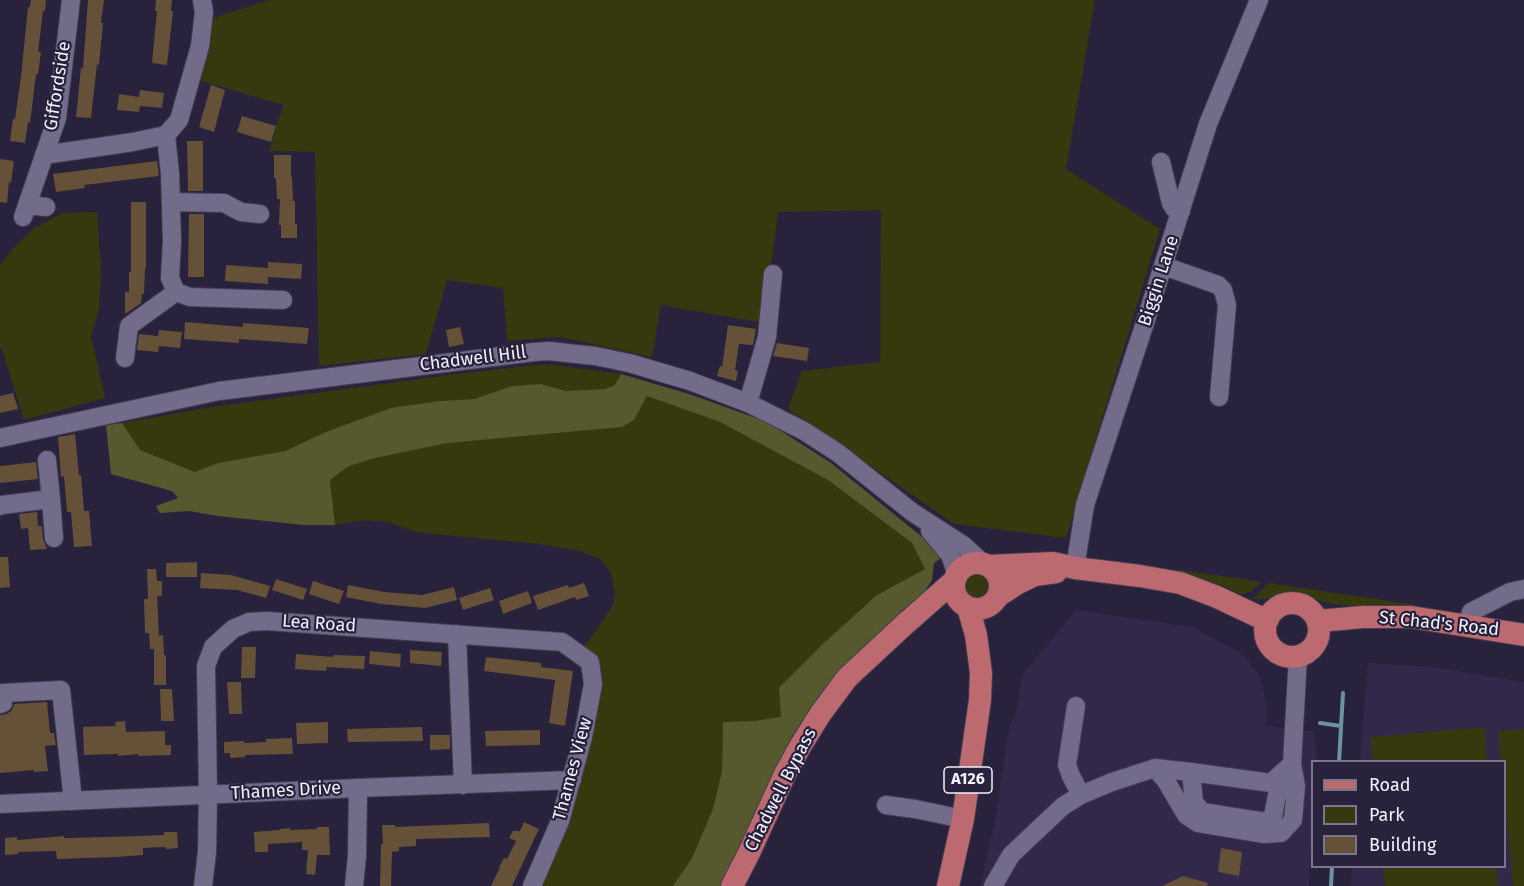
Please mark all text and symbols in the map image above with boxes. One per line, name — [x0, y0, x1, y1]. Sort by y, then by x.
street label: Giffordside — [40, 40, 76, 132]
street label: Biggin Lane — [1134, 233, 1184, 329]
street label: Chadwell Hill — [419, 342, 527, 376]
street label: St Chad's Road — [1378, 607, 1500, 641]
street label: Lea Road — [281, 611, 357, 637]
street label: Thames View — [549, 715, 597, 823]
street label: Chadwell Bypass — [741, 725, 821, 855]
legend — [1311, 760, 1506, 868]
road number: A126 — [944, 767, 992, 793]
text: Road — [1369, 774, 1411, 796]
street label: Thames Drive — [230, 777, 342, 805]
text: Park — [1369, 804, 1404, 826]
text: Building — [1369, 834, 1436, 856]

